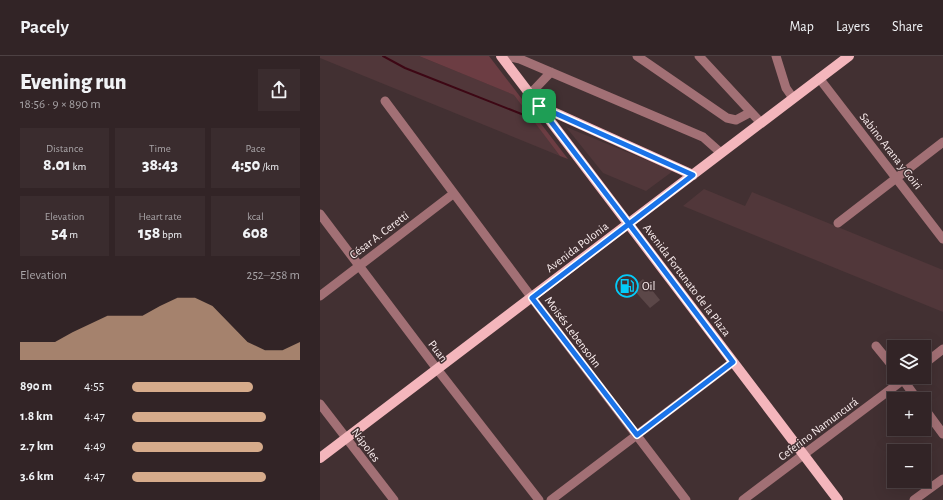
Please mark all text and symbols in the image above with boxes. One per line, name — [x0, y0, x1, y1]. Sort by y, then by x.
text: Pacely — [20, 18, 69, 37]
text: Map — [789, 20, 814, 34]
text: Layers — [836, 20, 870, 34]
text: Share — [892, 20, 923, 34]
button: share — [258, 69, 300, 111]
text: Evening run — [20, 71, 127, 93]
pin — [522, 89, 556, 123]
icon: arrive — [528, 95, 550, 117]
text: 18:56 · 9 × 890 m — [20, 98, 101, 111]
street label: Sabino Arana y Goiri — [857, 110, 925, 192]
text: Distance — [46, 143, 83, 154]
text: Time — [149, 143, 171, 154]
text: Pace — [245, 143, 265, 154]
text: 8.01 — [43, 156, 71, 173]
text: 38:43 — [142, 156, 178, 173]
text: 4:50 — [231, 156, 260, 173]
text: km — [71, 161, 86, 172]
text: /km — [260, 161, 279, 172]
street label: César A. Ceretti — [347, 209, 411, 261]
text: Elevation — [45, 211, 85, 222]
text: Heart rate — [138, 211, 182, 222]
text: kcal — [247, 211, 264, 222]
street label: Avenida Polonia — [543, 219, 611, 274]
street label: Avenida Fortunato de la Plaza — [641, 222, 733, 339]
text: 54 — [51, 224, 67, 241]
text: 158 — [138, 224, 160, 241]
text: 608 — [243, 224, 268, 241]
text: m — [67, 229, 78, 240]
text: bpm — [160, 229, 182, 240]
text: Elevation — [20, 269, 67, 282]
text: 252–258 m — [246, 269, 300, 282]
fuel station icon: Oil — [614, 273, 640, 299]
place label: Oil — [642, 280, 656, 292]
street label: Moisés Lebensohn — [543, 294, 603, 370]
street label: Puan — [426, 338, 450, 364]
map controls — [887, 340, 931, 488]
button: layers — [887, 340, 931, 384]
text: 890 m — [20, 380, 52, 393]
text: 4:55 — [84, 380, 104, 393]
button: + — [887, 392, 931, 436]
street label: Ceferino Namuncurá — [776, 395, 860, 463]
text: 1.8 km — [20, 410, 53, 423]
text: 4:47 — [84, 410, 105, 423]
street label: Nápoles — [350, 426, 382, 464]
text: 2.7 km — [20, 440, 54, 453]
text: 4:49 — [84, 440, 106, 453]
button: − — [887, 444, 931, 488]
text: 3.6 km — [20, 470, 54, 483]
text: 4:47 — [84, 470, 105, 483]

